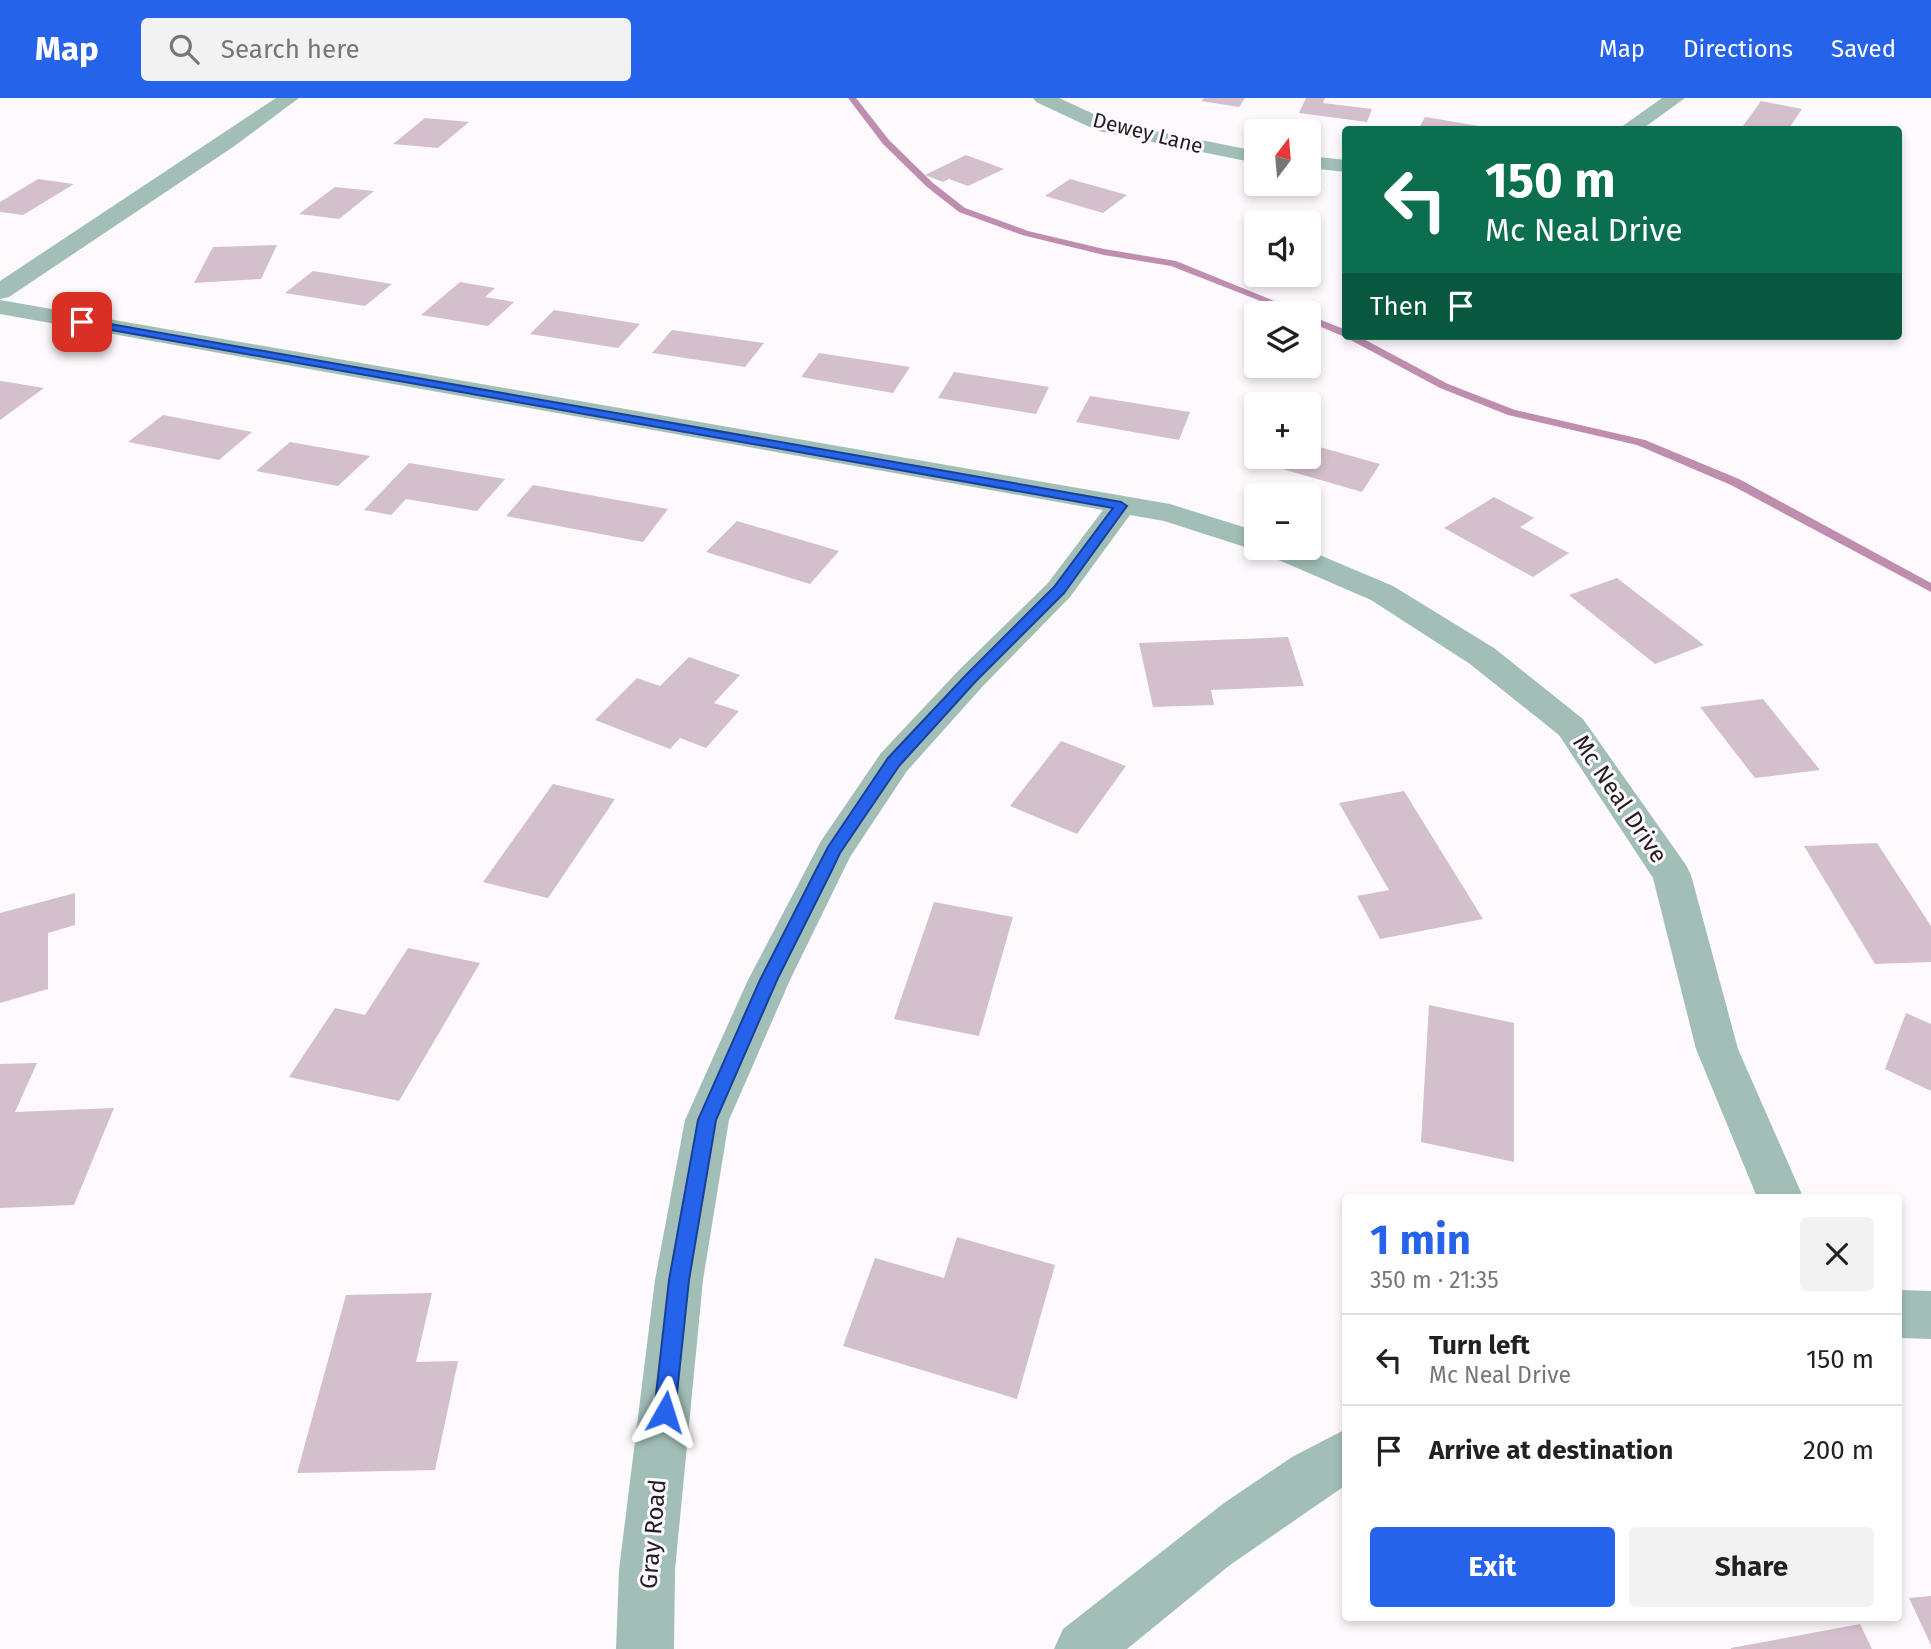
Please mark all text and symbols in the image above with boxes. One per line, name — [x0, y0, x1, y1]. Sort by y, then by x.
search box — [141, 18, 631, 81]
text: Map — [35, 29, 99, 69]
icon: search — [165, 30, 203, 68]
text: Search here — [221, 34, 360, 65]
text: Map — [1599, 35, 1645, 63]
text: Directions — [1683, 35, 1793, 63]
text: Saved — [1831, 35, 1896, 63]
street label: Dewey Lane — [1090, 107, 1206, 159]
north arrow — [1244, 119, 1321, 196]
map controls — [1244, 119, 1321, 560]
text: 150 m — [1485, 151, 1616, 210]
icon: left — [1370, 154, 1461, 245]
button: sound — [1244, 210, 1321, 287]
text: Mc Neal Drive — [1485, 211, 1683, 249]
icon: arrive — [1442, 287, 1480, 325]
text: Then — [1370, 291, 1428, 322]
pin — [52, 292, 112, 352]
button: layers — [1244, 301, 1321, 378]
icon: arrive — [63, 303, 101, 341]
button: + — [1244, 392, 1321, 469]
button: − — [1244, 483, 1321, 560]
street label: Mc Neal Drive — [1567, 730, 1673, 868]
text: 1 min — [1370, 1215, 1471, 1265]
button: close — [1800, 1217, 1874, 1291]
text: 350 m · 21:35 — [1370, 1266, 1499, 1294]
text: Turn left — [1429, 1330, 1530, 1361]
icon: left — [1370, 1341, 1408, 1379]
text: 150 m — [1806, 1344, 1874, 1375]
text: Mc Neal Drive — [1429, 1361, 1571, 1389]
position arrow — [628, 1375, 702, 1449]
icon: arrive — [1370, 1432, 1408, 1470]
text: Arrive at destination — [1429, 1435, 1673, 1466]
text: 200 m — [1803, 1435, 1874, 1466]
street label: Gray Road — [634, 1478, 672, 1590]
button: Exit — [1370, 1527, 1615, 1607]
button: Share — [1629, 1527, 1874, 1607]

